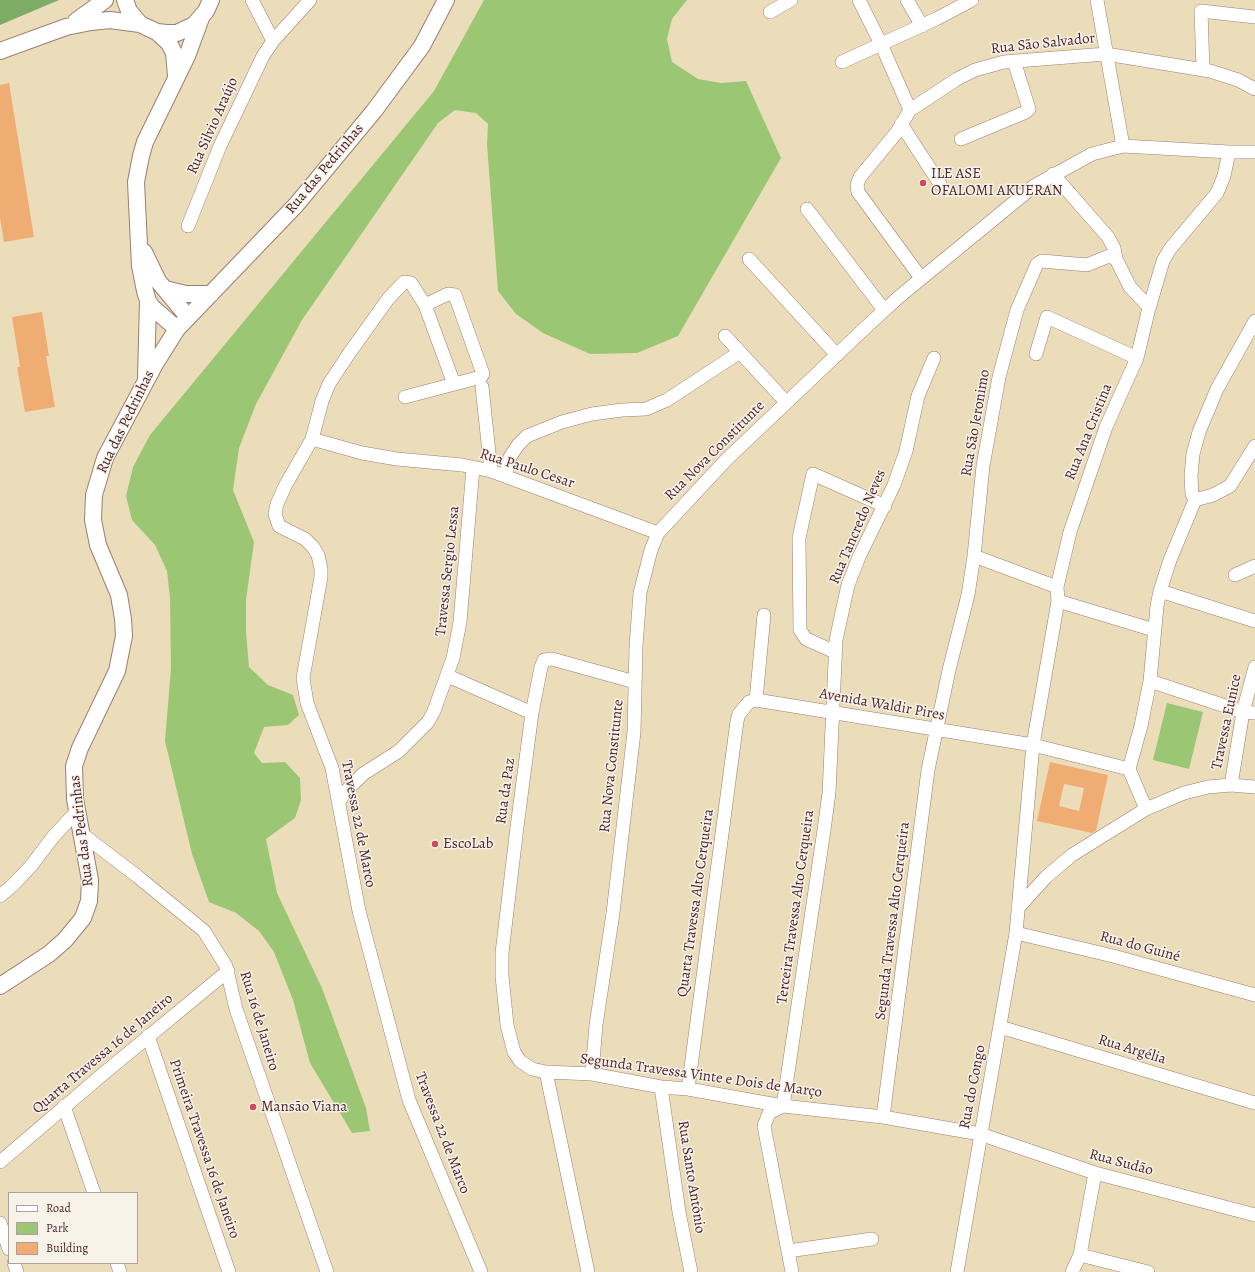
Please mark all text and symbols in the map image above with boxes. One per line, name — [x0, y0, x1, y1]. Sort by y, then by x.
street label: Rua São Salvador — [990, 30, 1096, 58]
street label: Rua Silvio Araújo — [184, 75, 242, 177]
street label: Rua das Pedrinhas — [282, 120, 368, 218]
place label: ILE ASE OFALOMI AKUERAN — [931, 165, 1063, 200]
marker: ILE ASE OFALOMI AKUERAN — [918, 178, 928, 188]
street label: Rua das Pedrinhas — [93, 368, 159, 476]
street label: Rua São Jeronimo — [958, 368, 994, 478]
street label: Rua Ana Cristina — [1061, 381, 1117, 483]
street label: Rua Nova Constitunte — [661, 397, 769, 505]
street label: Rua Paulo Cesar — [477, 445, 577, 493]
street label: Rua Tancredo Neves — [826, 467, 890, 587]
street label: Travessa Sergio Lessa — [432, 505, 464, 637]
street label: Travessa Eunice — [1208, 673, 1246, 771]
street label: Avenida Waldir Pires — [818, 685, 946, 725]
street label: Rua Nova Constitunte — [596, 699, 628, 833]
street label: Rua da Paz — [492, 757, 520, 825]
street label: Travessa 22 de Marco — [337, 759, 379, 889]
street label: Rua das Pedrinhas — [66, 774, 98, 888]
street label: Quarta Travessa Alto Cerqueira — [674, 808, 718, 998]
street label: Terceira Travessa Alto Cerqueira — [773, 809, 819, 1005]
street label: Segunda Travessa Alto Cerqueira — [872, 821, 914, 1021]
place label: EscoLab — [443, 835, 493, 853]
marker: EscoLab — [430, 839, 440, 849]
street label: Rua do Guiné — [1098, 928, 1182, 966]
street label: Rua 16 de Janeiro — [235, 969, 283, 1073]
street label: Quarta Travessa 16 de Janeiro — [29, 990, 177, 1118]
street label: Rua Argélia — [1096, 1031, 1168, 1069]
street label: Rua do Congo — [956, 1044, 990, 1130]
street label: Segunda Travessa Vinte e Dois de Março — [579, 1050, 823, 1102]
street label: Primeira Travessa 16 de Janeiro — [165, 1057, 243, 1241]
street label: Travessa 22 de Marco — [410, 1070, 474, 1196]
place label: Mansão Viana — [261, 1098, 347, 1116]
marker: Mansão Viana — [248, 1102, 258, 1112]
street label: Rua Santo Antônio — [673, 1119, 709, 1235]
street label: Rua Sudão — [1087, 1146, 1155, 1180]
legend — [8, 1192, 138, 1264]
text: Road — [46, 1200, 71, 1216]
text: Park — [46, 1220, 69, 1236]
text: Building — [46, 1240, 88, 1256]

